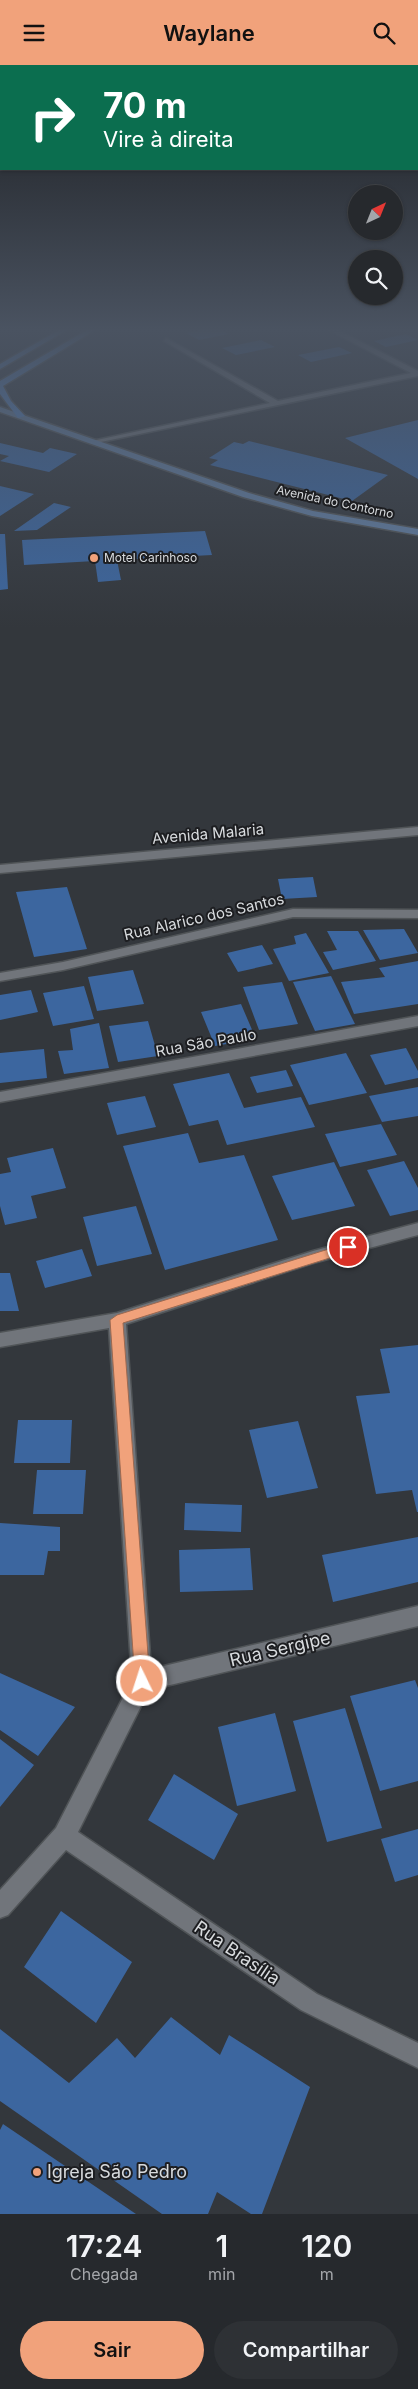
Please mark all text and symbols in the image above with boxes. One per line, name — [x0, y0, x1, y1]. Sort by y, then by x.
icon: menu — [20, 19, 48, 47]
icon: search — [370, 19, 398, 47]
text: Waylane — [163, 20, 255, 46]
text: 70 m — [103, 84, 187, 126]
icon: right — [20, 85, 85, 150]
text: Vire à direita — [103, 126, 234, 152]
north arrow — [348, 185, 402, 240]
map controls — [348, 185, 403, 305]
button: search — [348, 250, 403, 305]
street label: Avenida do Contorno — [275, 482, 395, 521]
place label: Motel Carinhoso — [104, 550, 197, 565]
marker: Motel Carinhoso — [88, 552, 100, 564]
street label: Avenida Malaria — [151, 819, 265, 848]
street label: Rua Alarico dos Santos — [122, 889, 286, 944]
street label: Rua São Paulo — [154, 1024, 258, 1061]
pin — [327, 1226, 369, 1268]
icon: arrive — [334, 1233, 362, 1261]
street label: Rua Sergipe — [227, 1627, 332, 1670]
position arrow — [115, 1654, 167, 1706]
street label: Rua Brasília — [190, 1916, 284, 1989]
place label: Igreja São Pedro — [47, 2161, 187, 2182]
marker: Igreja São Pedro — [31, 2166, 43, 2178]
text: 17:24 — [66, 2228, 142, 2264]
text: 1 — [215, 2228, 228, 2264]
text: 120 — [301, 2228, 352, 2264]
text: Chegada — [70, 2264, 138, 2284]
text: min — [208, 2264, 235, 2284]
text: m — [320, 2264, 334, 2284]
button: Sair — [20, 2321, 204, 2379]
button: Compartilhar — [214, 2321, 398, 2379]

